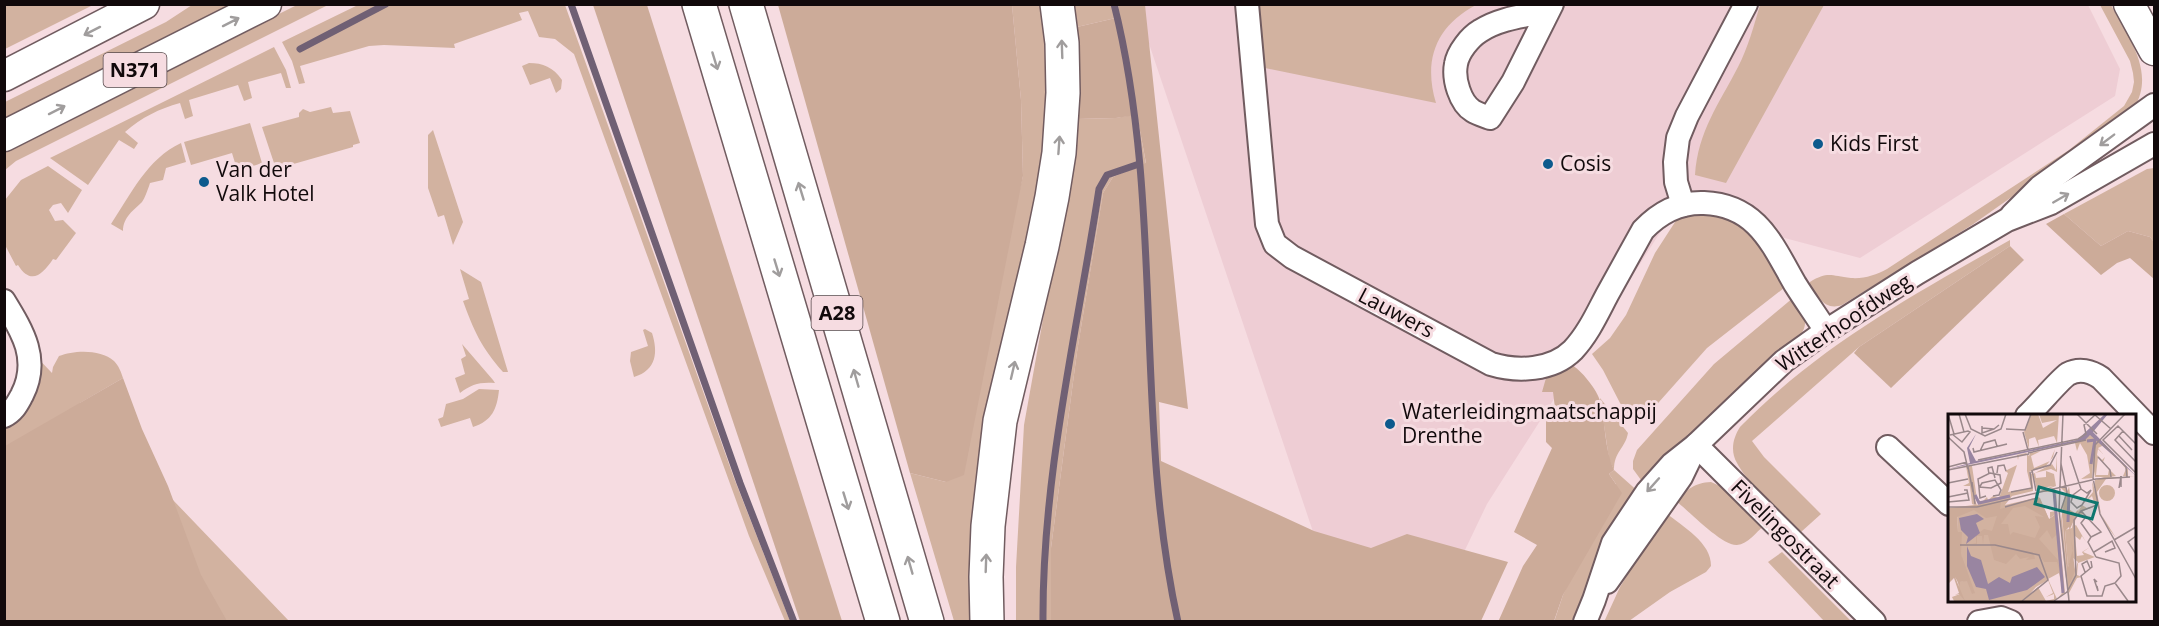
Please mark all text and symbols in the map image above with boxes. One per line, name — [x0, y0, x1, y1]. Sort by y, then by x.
one-way arrow — [221, 16, 239, 27]
one-way arrow — [84, 26, 102, 37]
one-way arrow — [1056, 39, 1067, 59]
one-way arrow — [710, 51, 721, 70]
road number: N371 — [104, 53, 166, 87]
one-way arrow — [47, 104, 65, 115]
place label: Kids First — [1830, 129, 1919, 157]
one-way arrow — [2100, 134, 2116, 146]
one-way arrow — [1054, 135, 1065, 155]
marker: Kids First — [1811, 137, 1825, 151]
place label: Cosis — [1560, 149, 1611, 177]
place label: Van der Valk Hotel — [216, 155, 315, 207]
marker: Cosis — [1541, 157, 1555, 171]
marker: Van der Valk Hotel — [197, 175, 211, 189]
one-way arrow — [795, 182, 806, 201]
one-way arrow — [2052, 192, 2069, 204]
one-way arrow — [772, 258, 783, 277]
street label: Witterhoofdweg — [1770, 267, 1917, 378]
street label: Lauwers — [1354, 280, 1439, 344]
road number: A28 — [812, 296, 862, 330]
one-way arrow — [1007, 361, 1019, 380]
one-way arrow — [850, 369, 861, 388]
place label: Waterleidingmaatschappij Drenthe — [1402, 397, 1657, 449]
inset map — [1948, 414, 2135, 602]
marker: Waterleidingmaatschappij Drenthe — [1383, 417, 1397, 431]
street label: Fivelingostraat — [1725, 473, 1846, 594]
one-way arrow — [1647, 477, 1660, 493]
one-way arrow — [841, 491, 852, 510]
one-way arrow — [981, 554, 992, 574]
one-way arrow — [904, 556, 915, 575]

